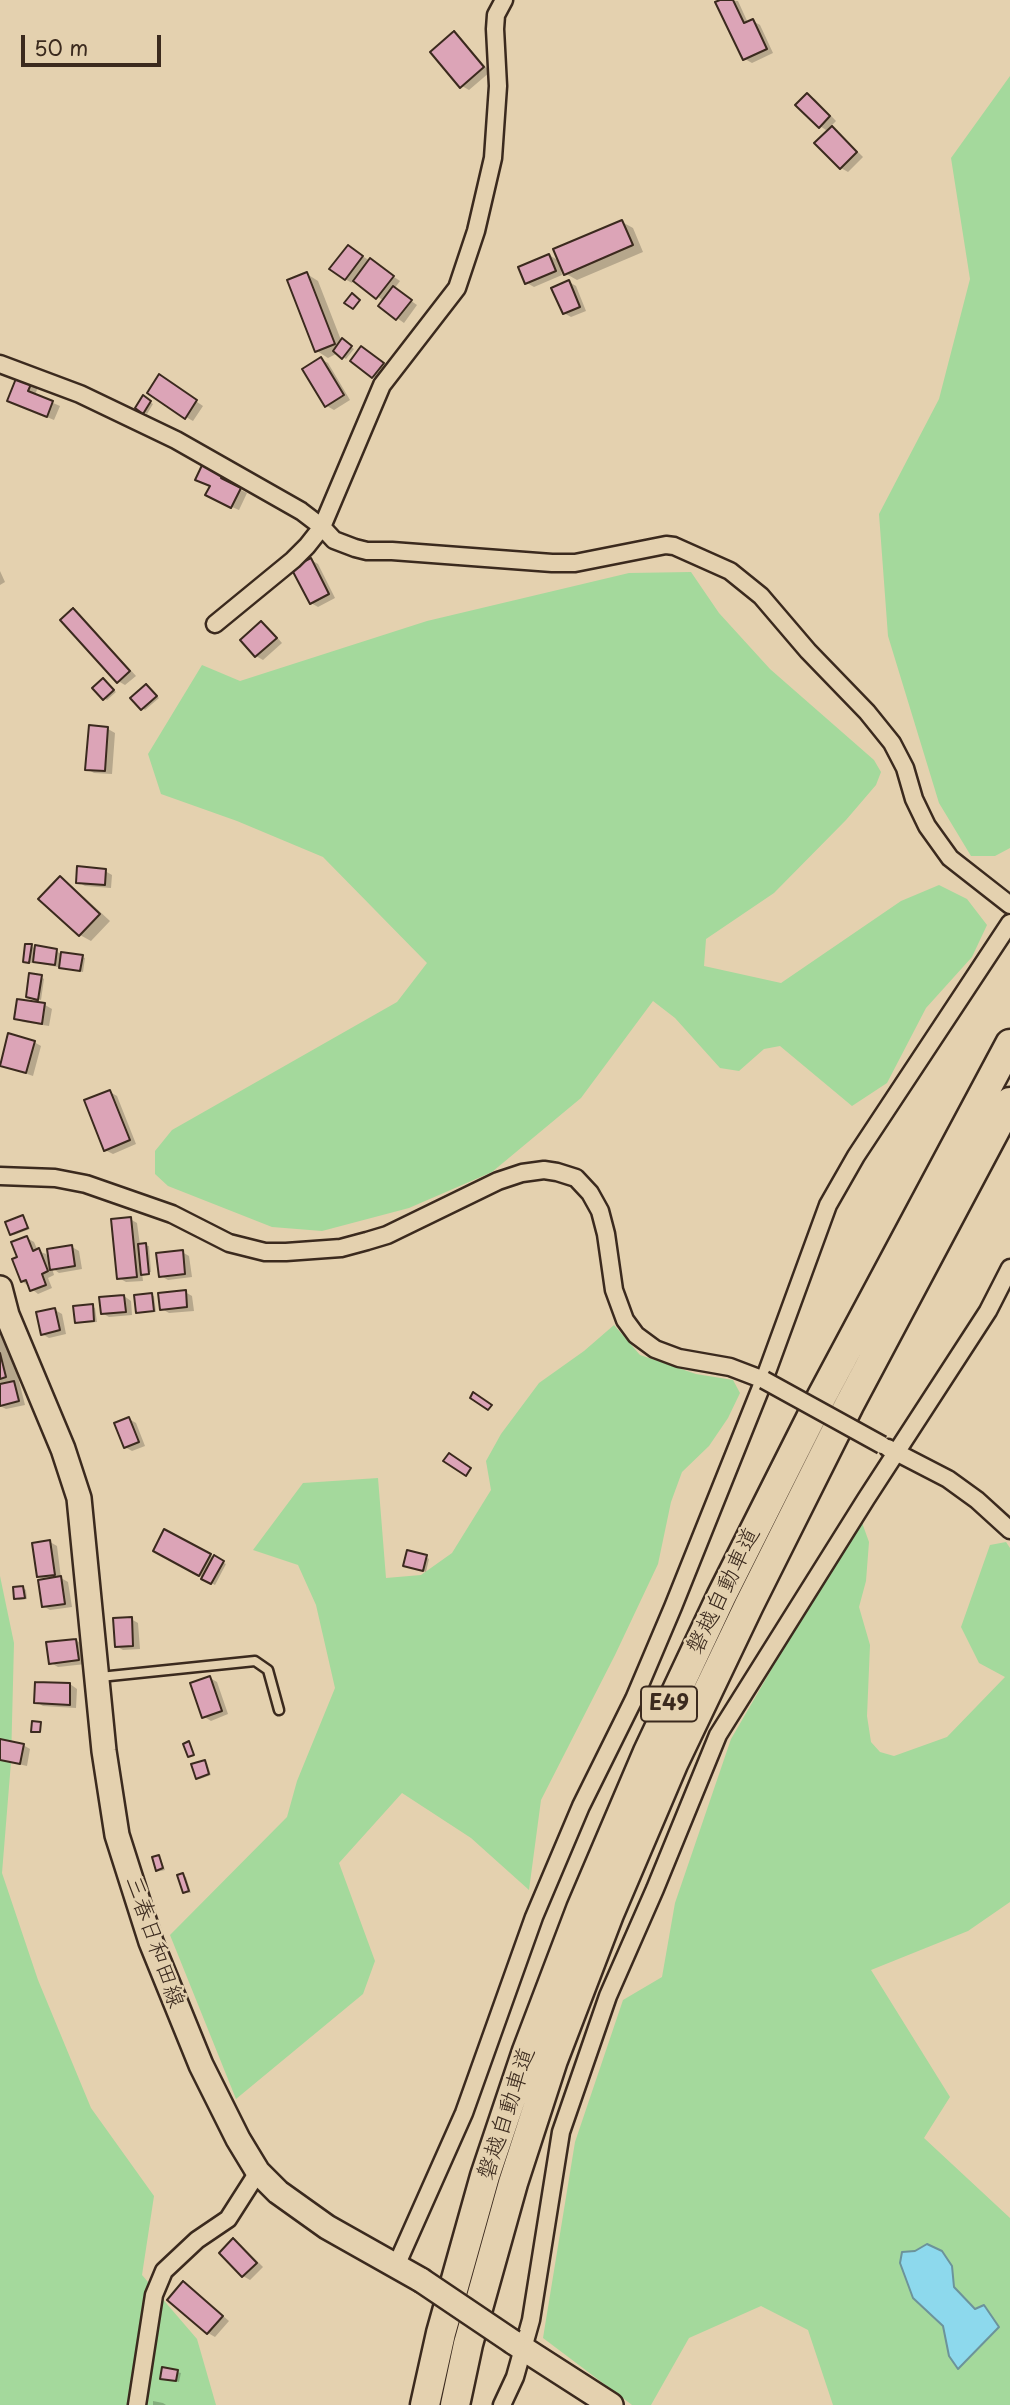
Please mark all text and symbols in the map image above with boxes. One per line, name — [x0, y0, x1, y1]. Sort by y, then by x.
scale bar — [24, 21, 164, 65]
text: 50 m — [34, 31, 88, 63]
street label: 磐越自動車道 — [681, 1523, 767, 1659]
road number: E49 — [641, 1686, 697, 1722]
street label: 三春日和田線 — [118, 1872, 190, 2012]
street label: 磐越自動車道 — [473, 2044, 541, 2184]

